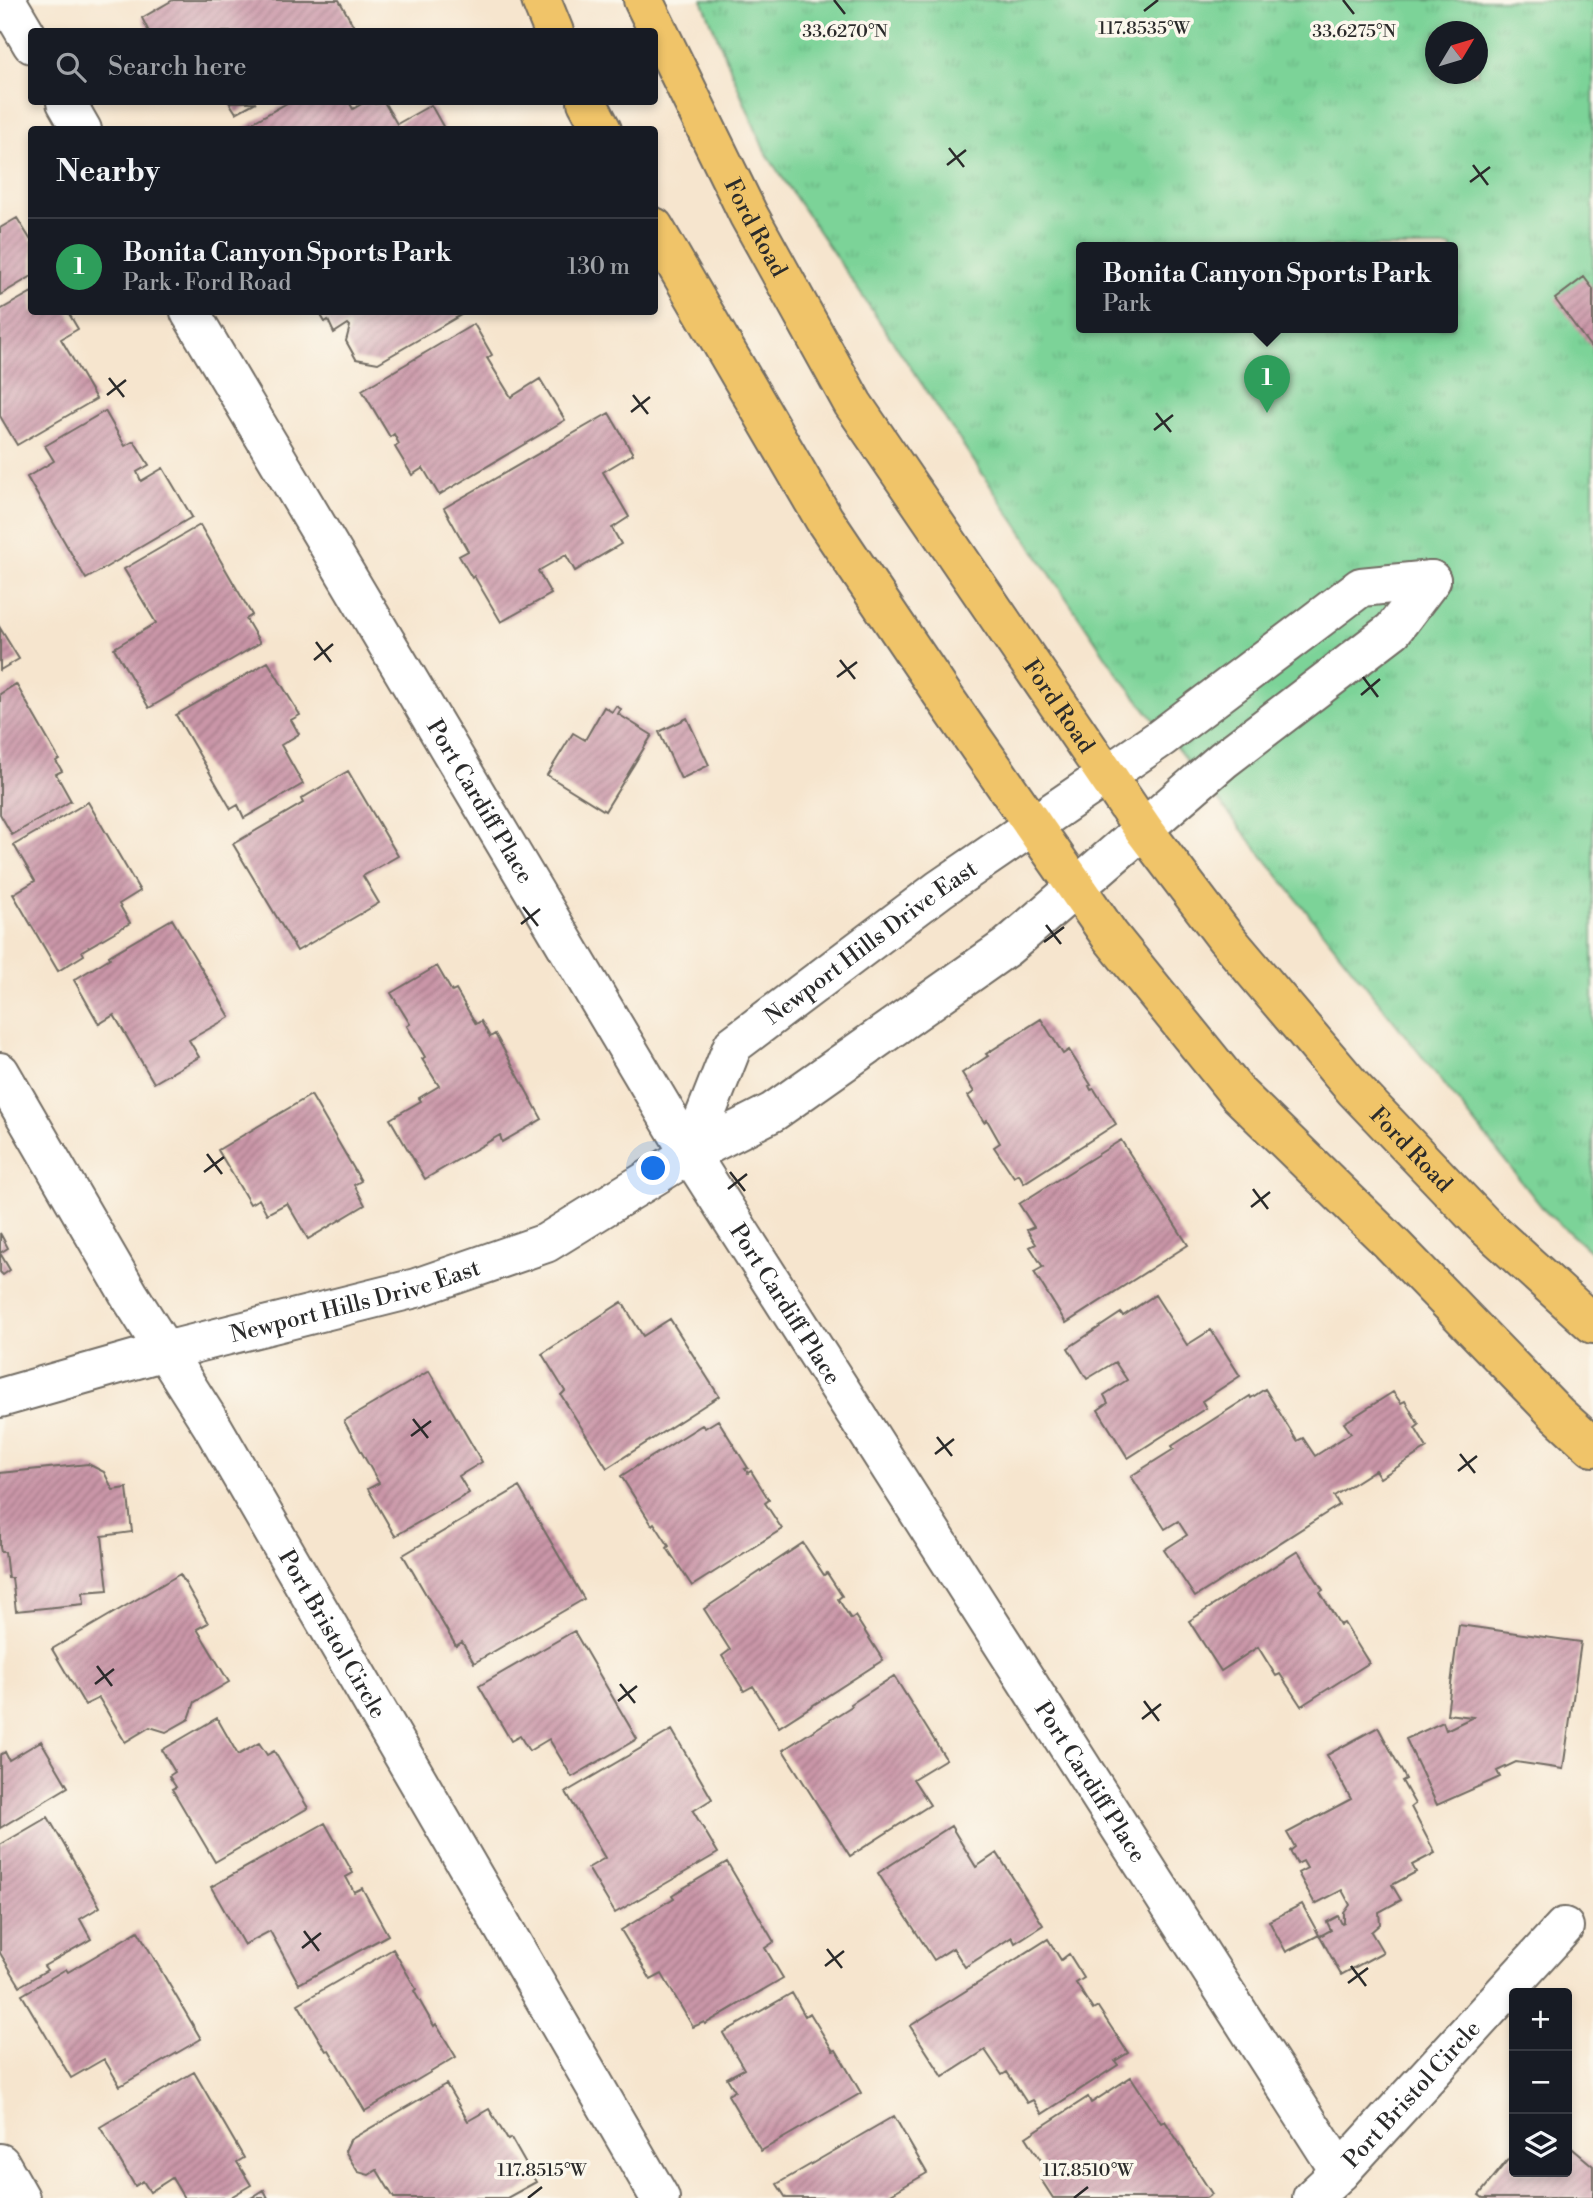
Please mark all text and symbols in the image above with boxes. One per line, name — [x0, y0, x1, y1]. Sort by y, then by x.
text: 117.8535°W — [1098, 17, 1190, 40]
text: 33.6270°N — [802, 20, 888, 43]
text: 33.6275°N — [1312, 20, 1396, 43]
north arrow — [1425, 21, 1488, 84]
search box — [28, 28, 658, 105]
icon: search — [52, 48, 90, 86]
text: Search here — [108, 51, 247, 83]
text: Nearby — [56, 153, 160, 191]
street label: Ford Road — [718, 174, 793, 282]
text: Bonita Canyon Sports Park — [123, 237, 452, 269]
popup — [1076, 242, 1458, 333]
text: 1 — [73, 253, 85, 281]
text: 130 m — [567, 253, 630, 281]
text: Bonita Canyon Sports Park — [1103, 258, 1431, 290]
text: Park · Ford Road — [123, 269, 291, 297]
text: Park — [1103, 290, 1151, 318]
pin: 1 — [1244, 355, 1290, 413]
street label: Ford Road — [1017, 654, 1100, 759]
street label: Port Cardiff Place — [420, 715, 539, 889]
street label: Newport Hills Drive East — [759, 855, 983, 1031]
street label: Ford Road — [1363, 1101, 1458, 1198]
your location — [636, 1151, 670, 1185]
street label: Port Cardiff Place — [723, 1219, 847, 1390]
street label: Newport Hills Drive East — [227, 1254, 484, 1349]
street label: Port Bristol Circle — [272, 1545, 392, 1724]
street label: Port Cardiff Place — [1028, 1697, 1152, 1868]
map controls — [1509, 1988, 1572, 2177]
button: + — [1509, 1988, 1572, 2051]
street label: Port Bristol Circle — [1338, 2015, 1487, 2174]
button: − — [1509, 2051, 1572, 2114]
button: layers — [1509, 2114, 1572, 2177]
text: 117.8515°W — [497, 2159, 587, 2182]
text: 117.8510°W — [1043, 2159, 1134, 2182]

